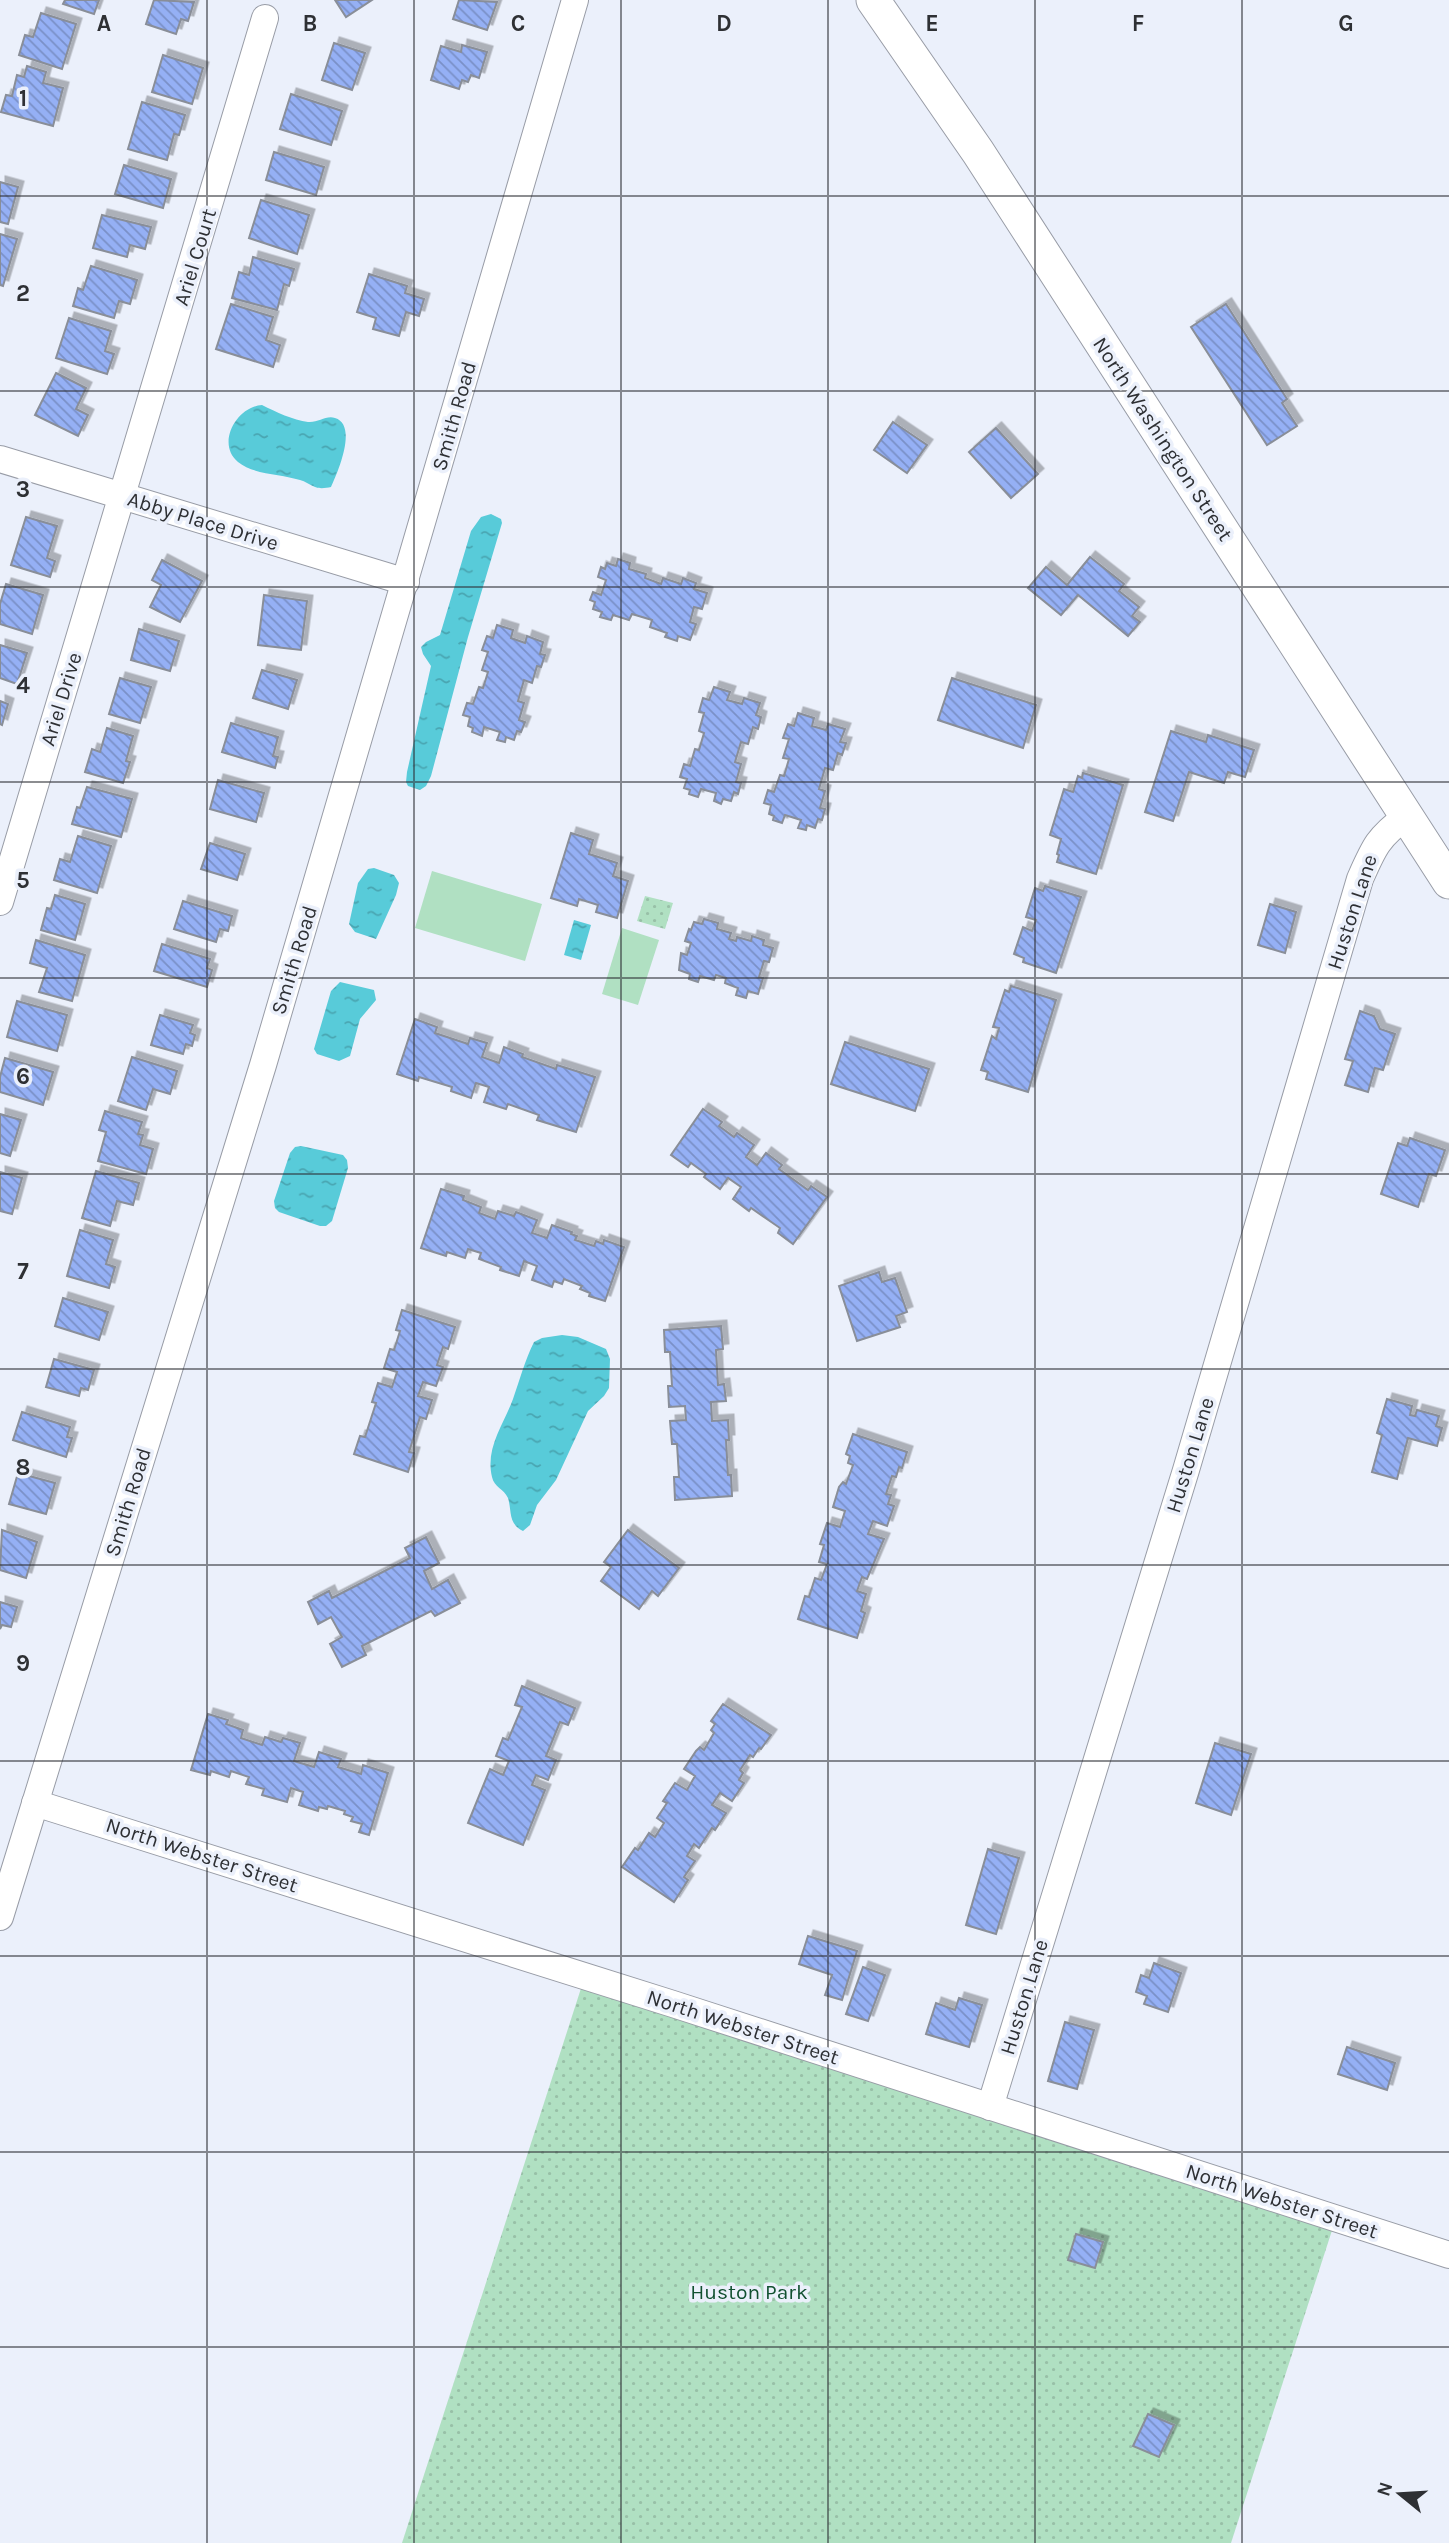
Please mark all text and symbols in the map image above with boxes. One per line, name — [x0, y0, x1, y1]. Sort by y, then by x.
text: A — [97, 10, 111, 37]
text: B — [303, 10, 317, 37]
text: C — [511, 10, 525, 37]
text: D — [716, 10, 732, 37]
text: E — [925, 10, 939, 37]
text: F — [1132, 10, 1144, 37]
text: G — [1338, 10, 1354, 37]
text: 1 — [19, 85, 27, 112]
street label: Ariel Court — [169, 206, 221, 308]
text: 2 — [16, 280, 30, 307]
street label: North Washington Street — [1088, 333, 1238, 545]
street label: Smith Road — [427, 359, 481, 473]
text: 3 — [16, 476, 30, 503]
street label: Abby Place Drive — [125, 487, 281, 555]
street label: Ariel Drive — [35, 649, 87, 749]
text: 4 — [16, 672, 30, 699]
street label: Huston Lane — [1322, 851, 1382, 973]
text: 5 — [16, 867, 30, 894]
street label: Smith Road — [266, 903, 322, 1017]
text: 6 — [16, 1063, 30, 1090]
text: 7 — [17, 1258, 29, 1285]
street label: Huston Lane — [1161, 1394, 1219, 1516]
street label: Smith Road — [100, 1445, 156, 1559]
text: 8 — [16, 1454, 30, 1481]
text: 9 — [16, 1650, 30, 1677]
street label: North Webster Street — [103, 1813, 301, 1897]
street label: Huston Lane — [995, 1936, 1053, 2058]
street label: North Webster Street — [644, 1985, 842, 2069]
street label: North Webster Street — [1183, 2159, 1381, 2243]
park label: Huston Park — [690, 2280, 808, 2304]
north arrow — [1365, 2459, 1435, 2529]
text: N — [1372, 2479, 1397, 2499]

